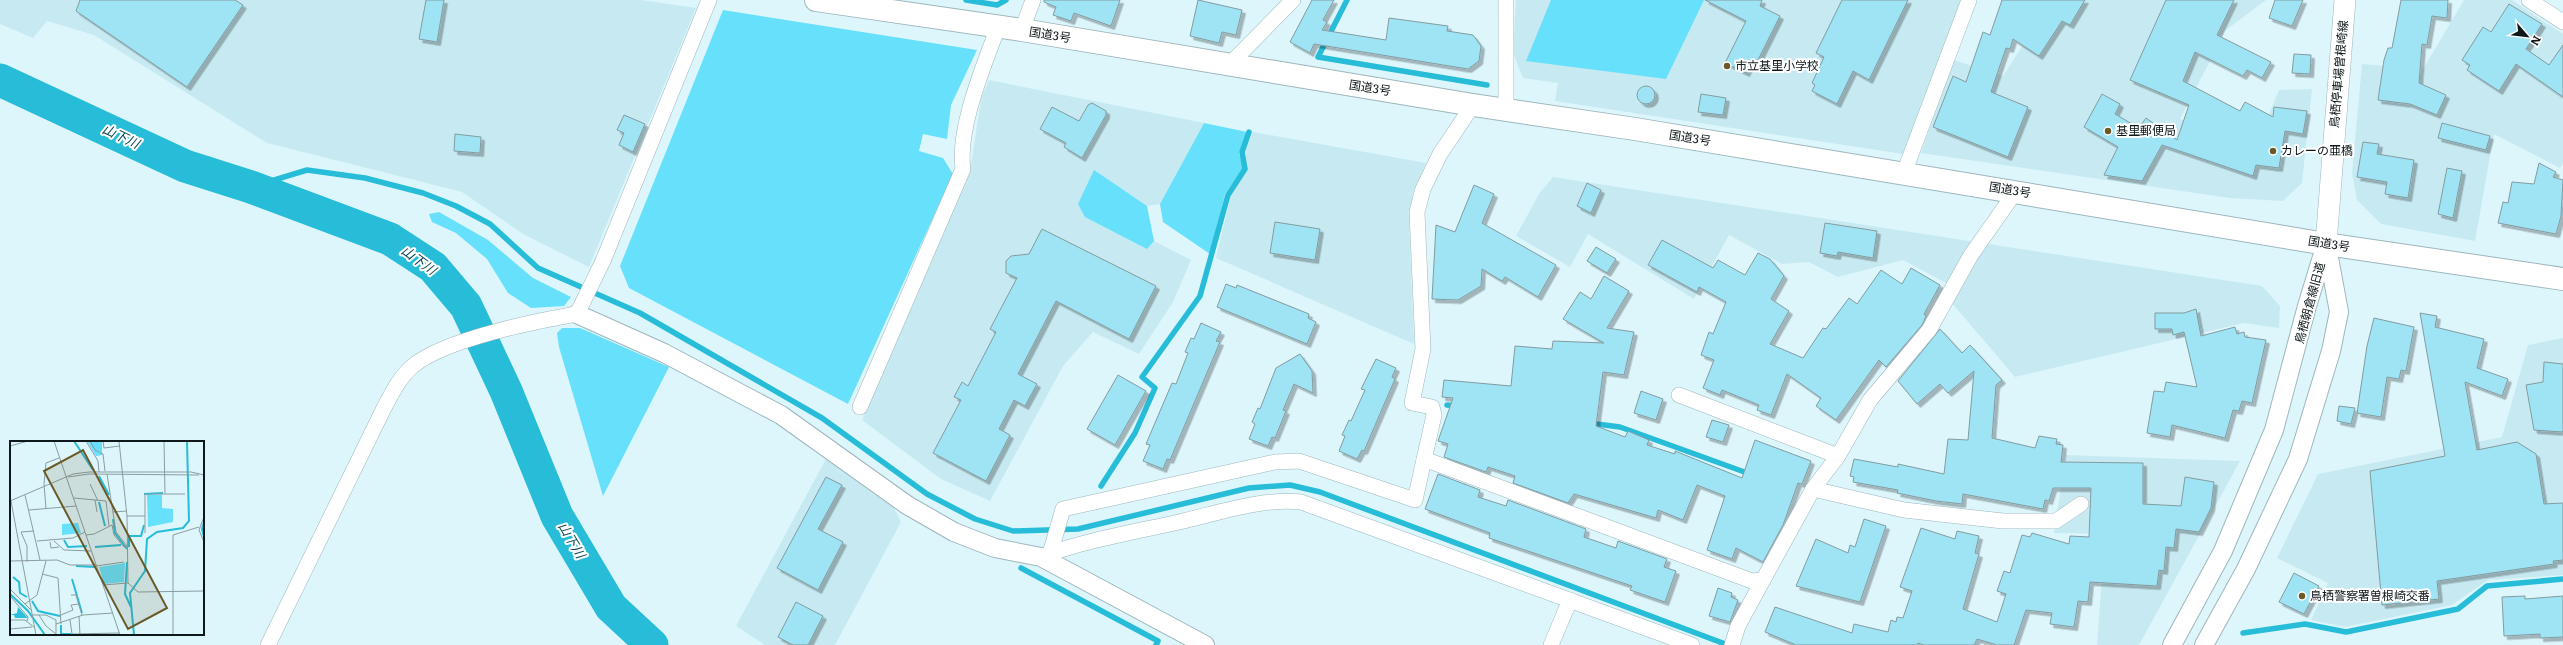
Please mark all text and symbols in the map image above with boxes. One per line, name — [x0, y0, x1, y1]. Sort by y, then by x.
north arrow — [2507, 16, 2547, 56]
street label: 鳥栖停車場曽根崎線 — [2324, 19, 2352, 128]
street label: 国道3号 — [1028, 22, 1073, 46]
text: N — [2527, 33, 2546, 49]
place label: 市立基里小学校 — [1735, 56, 1819, 74]
marker: 市立基里小学校 — [1722, 61, 1732, 71]
street label: 国道3号 — [1348, 75, 1393, 99]
water label: 山下川 — [100, 119, 145, 153]
place label: 基里郵便局 — [2116, 121, 2176, 139]
street label: 国道3号 — [1668, 125, 1713, 149]
marker: 基里郵便局 — [2103, 126, 2113, 136]
place label: カレーの亜橋 — [2281, 141, 2353, 159]
marker: カレーの亜橋 — [2268, 146, 2278, 156]
street label: 国道3号 — [1988, 177, 2033, 201]
street label: 国道3号 — [2307, 231, 2352, 255]
water label: 山下川 — [398, 240, 442, 280]
street label: 鳥栖朝倉線旧道 — [2289, 260, 2329, 346]
inset map — [10, 441, 204, 635]
water label: 山下川 — [554, 518, 592, 563]
place label: 鳥栖警察署曽根崎交番 — [2310, 586, 2430, 604]
marker: 鳥栖警察署曽根崎交番 — [2297, 591, 2307, 601]

